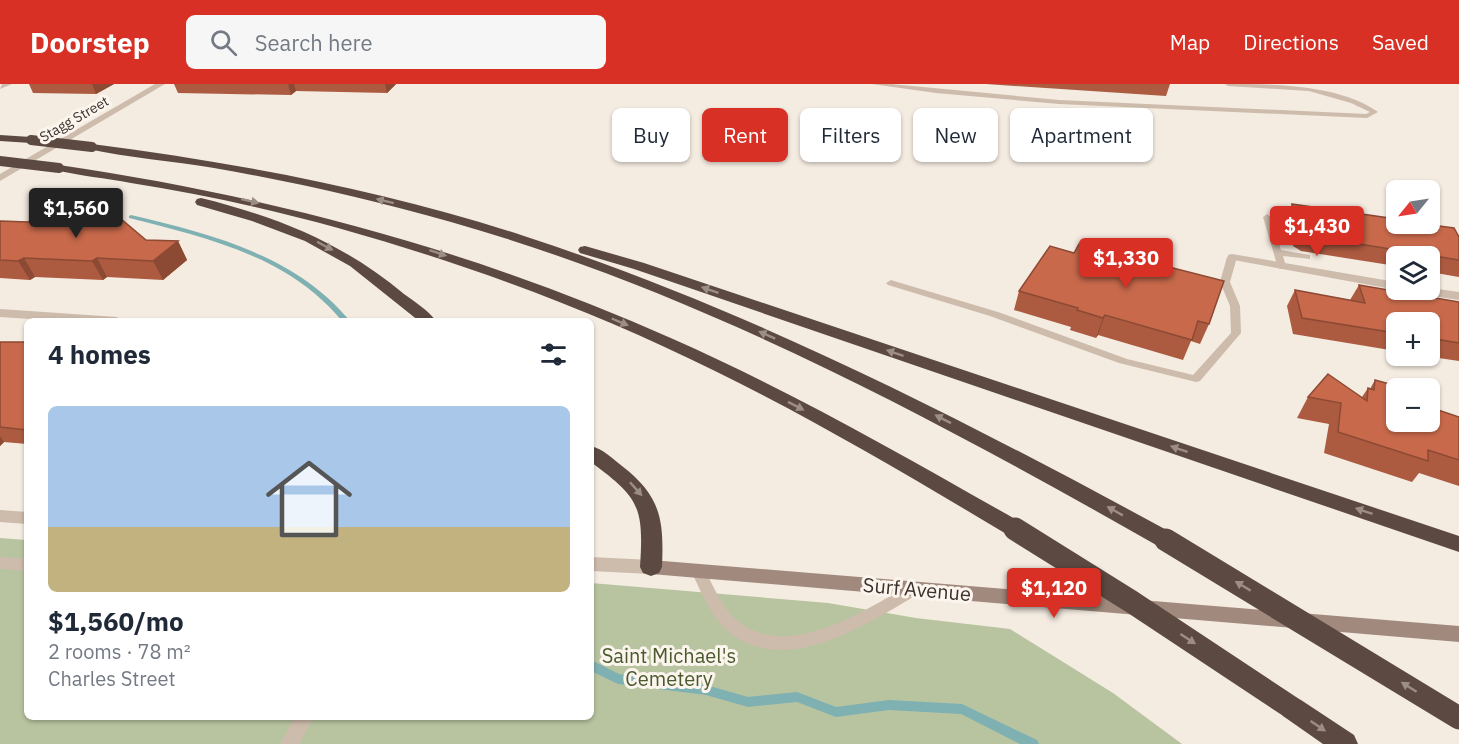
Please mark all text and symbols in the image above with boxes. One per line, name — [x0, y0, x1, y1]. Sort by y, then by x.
search box — [186, 15, 606, 69]
text: Doorstep — [30, 24, 150, 61]
icon: search — [207, 26, 240, 59]
text: Search here — [255, 28, 373, 57]
text: Map — [1170, 28, 1210, 56]
text: Directions — [1243, 28, 1339, 56]
text: Saved — [1372, 28, 1429, 56]
street label: Stagg Street — [36, 92, 112, 146]
chip: Buy — [612, 108, 690, 162]
chip: Rent — [702, 108, 788, 162]
chip: Filters — [800, 108, 901, 162]
chip: New — [913, 108, 998, 162]
chip: Apartment — [1010, 108, 1153, 162]
north arrow — [1386, 180, 1440, 234]
map controls — [1386, 180, 1440, 432]
pin: $1,560 — [27, 188, 125, 239]
text: $1,560 — [43, 194, 109, 221]
one-way arrow — [376, 195, 395, 205]
one-way arrow — [241, 197, 260, 206]
pin: $1,430 — [1268, 206, 1366, 257]
text: $1,430 — [1284, 212, 1350, 239]
pin: $1,330 — [1077, 238, 1175, 289]
one-way arrow — [317, 241, 334, 251]
text: $1,330 — [1093, 244, 1159, 271]
button: layers — [1386, 246, 1440, 300]
one-way arrow — [429, 248, 447, 258]
one-way arrow — [701, 285, 719, 294]
button: + — [1386, 312, 1440, 366]
one-way arrow — [612, 317, 630, 327]
one-way arrow — [758, 330, 776, 340]
text: 4 homes — [48, 337, 151, 371]
icon: filters — [537, 338, 570, 371]
one-way arrow — [886, 347, 904, 357]
button: − — [1386, 378, 1440, 432]
one-way arrow — [788, 401, 805, 411]
one-way arrow — [934, 414, 951, 424]
one-way arrow — [1170, 444, 1188, 453]
icon: home — [255, 445, 363, 553]
one-way arrow — [629, 481, 642, 496]
one-way arrow — [1355, 506, 1373, 516]
one-way arrow — [1106, 507, 1123, 517]
pin: $1,120 — [1005, 568, 1103, 619]
street label: Surf Avenue — [862, 571, 972, 607]
text: $1,120 — [1021, 574, 1087, 601]
one-way arrow — [1235, 580, 1251, 591]
text: $1,560/mo — [48, 604, 184, 638]
one-way arrow — [1180, 633, 1196, 645]
text: 2 rooms · 78 m² — [48, 638, 191, 665]
park label: Saint Michael's Cemetery — [602, 642, 736, 692]
text: Charles Street — [48, 665, 176, 692]
one-way arrow — [1401, 682, 1417, 693]
one-way arrow — [1310, 720, 1326, 732]

